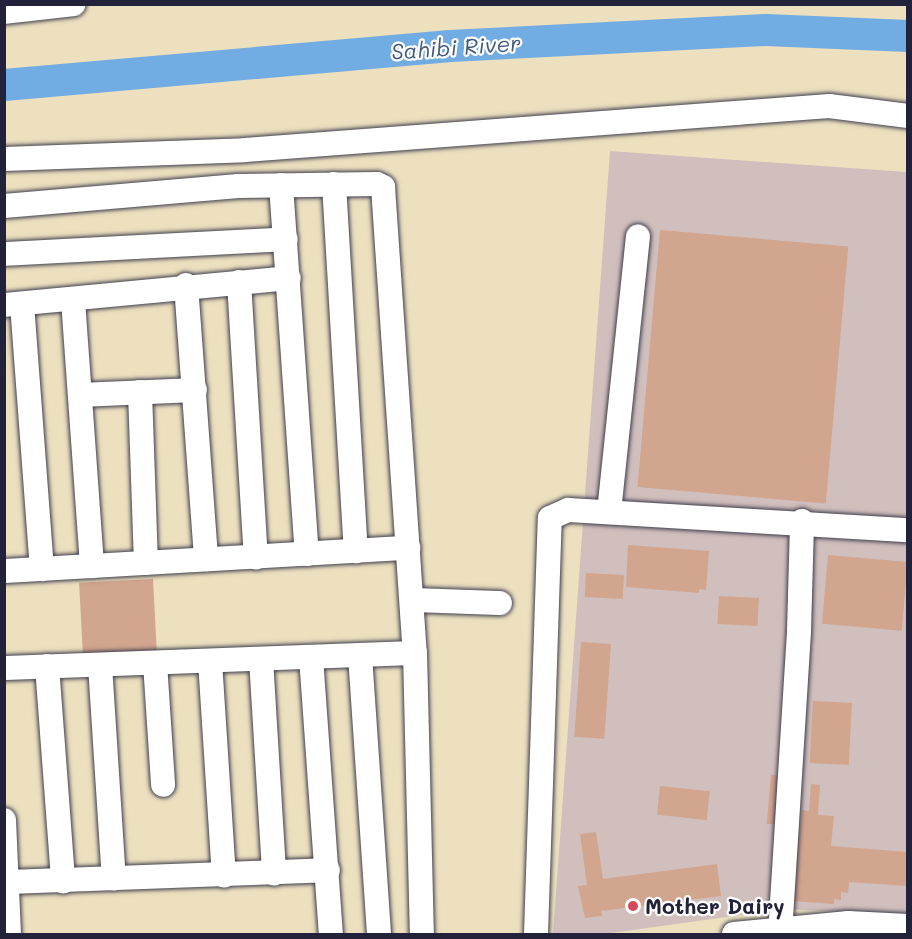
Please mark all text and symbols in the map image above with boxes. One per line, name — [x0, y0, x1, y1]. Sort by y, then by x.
water label: Sahibi River — [390, 29, 522, 65]
place label: Mother Dairy — [645, 893, 785, 919]
marker: Mother Dairy — [626, 899, 640, 913]

